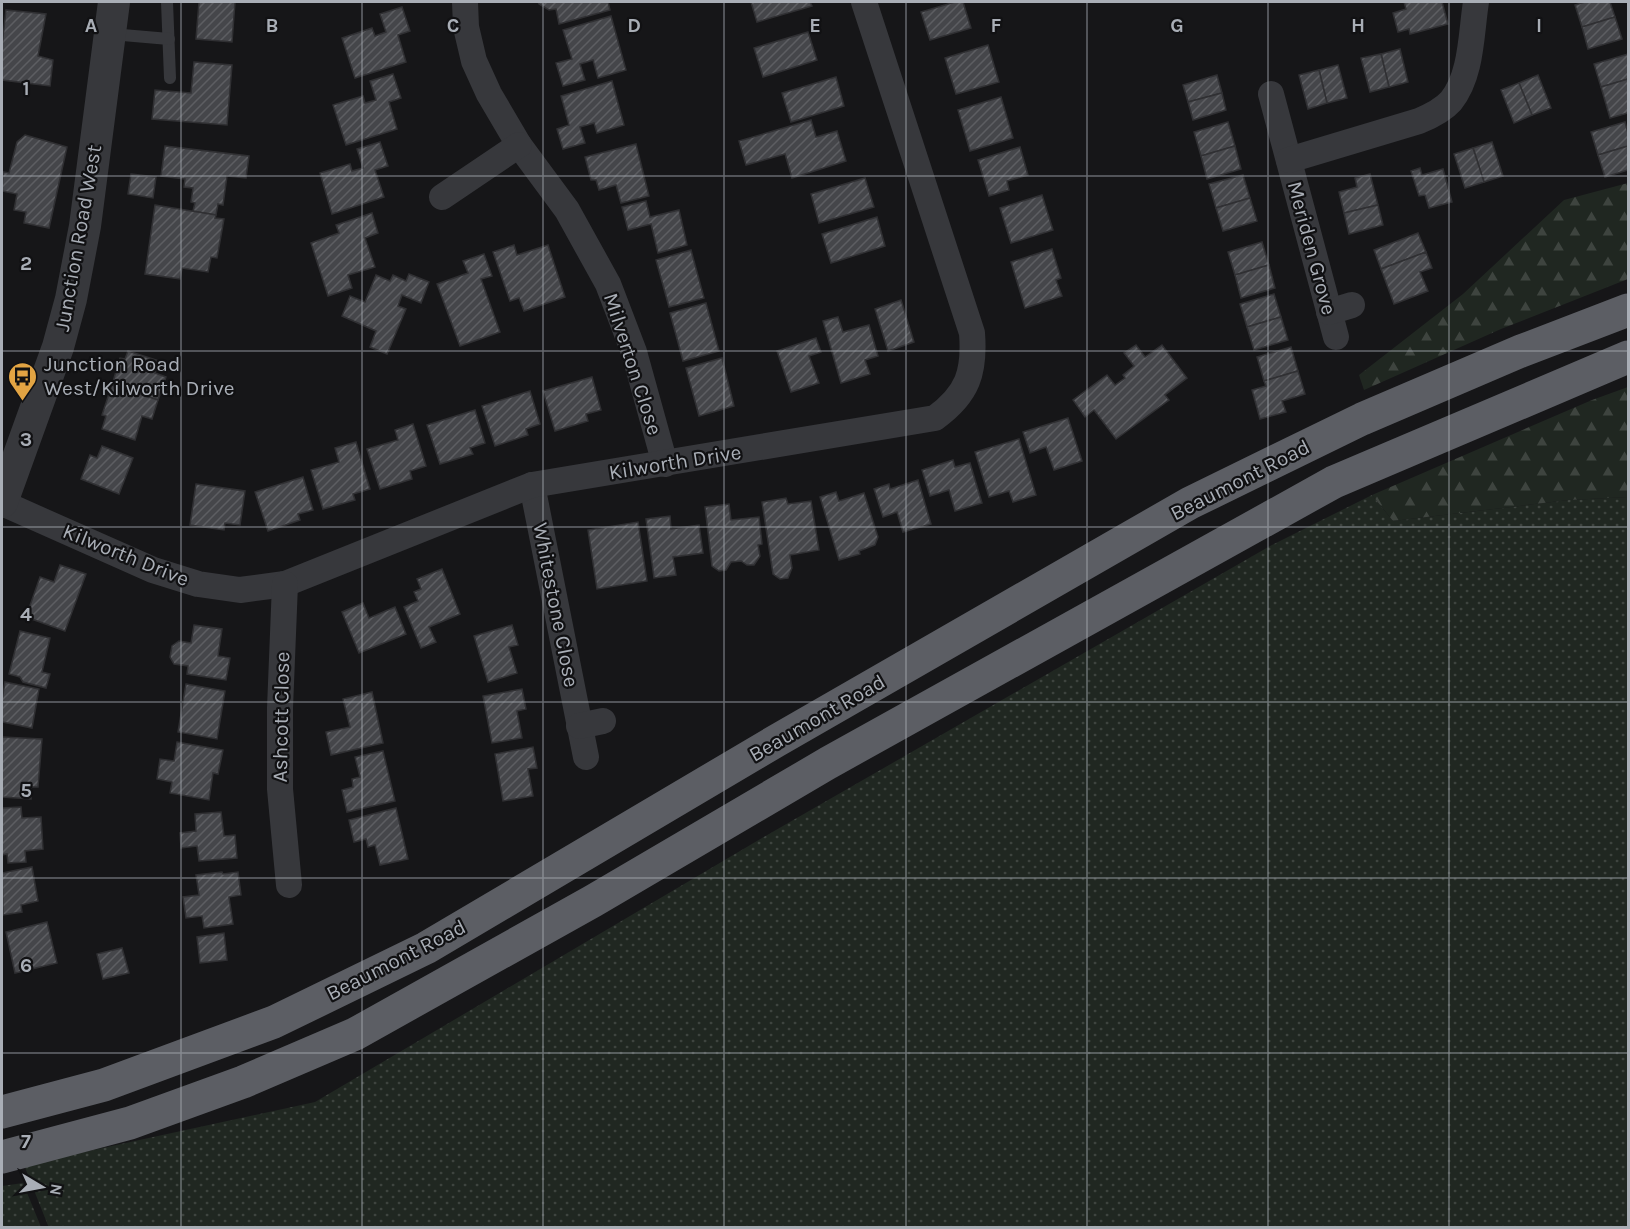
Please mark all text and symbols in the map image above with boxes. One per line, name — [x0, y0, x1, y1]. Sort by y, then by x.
text: A — [85, 14, 98, 37]
text: B — [266, 14, 278, 37]
text: C — [447, 14, 459, 37]
text: D — [627, 14, 641, 37]
text: E — [809, 14, 821, 37]
text: F — [991, 14, 1002, 37]
text: G — [1170, 14, 1184, 37]
text: H — [1351, 14, 1365, 37]
text: I — [1536, 14, 1542, 37]
text: 1 — [22, 77, 30, 100]
street label: Junction Road West — [50, 143, 106, 333]
street label: Meriden Grove — [1283, 179, 1341, 317]
text: 2 — [20, 252, 32, 275]
street label: Milverton Close — [599, 290, 667, 438]
place label: Junction Road West/Kilworth Drive — [44, 352, 235, 400]
bus stop icon: Junction Road West/Kilworth Drive — [7, 360, 39, 402]
text: 3 — [20, 428, 32, 451]
street label: Beaumont Road — [1166, 435, 1314, 525]
street label: Kilworth Drive — [607, 440, 743, 484]
street label: Kilworth Drive — [59, 519, 193, 591]
street label: Whitestone Close — [528, 521, 584, 689]
text: 4 — [20, 603, 32, 626]
street label: Ashcott Close — [268, 651, 294, 783]
street label: Beaumont Road — [745, 669, 889, 767]
text: 5 — [20, 779, 32, 802]
street label: Beaumont Road — [322, 915, 470, 1005]
text: 6 — [20, 954, 32, 977]
text: 7 — [21, 1130, 31, 1153]
north arrow — [12, 1157, 72, 1217]
text: N — [46, 1182, 67, 1197]

